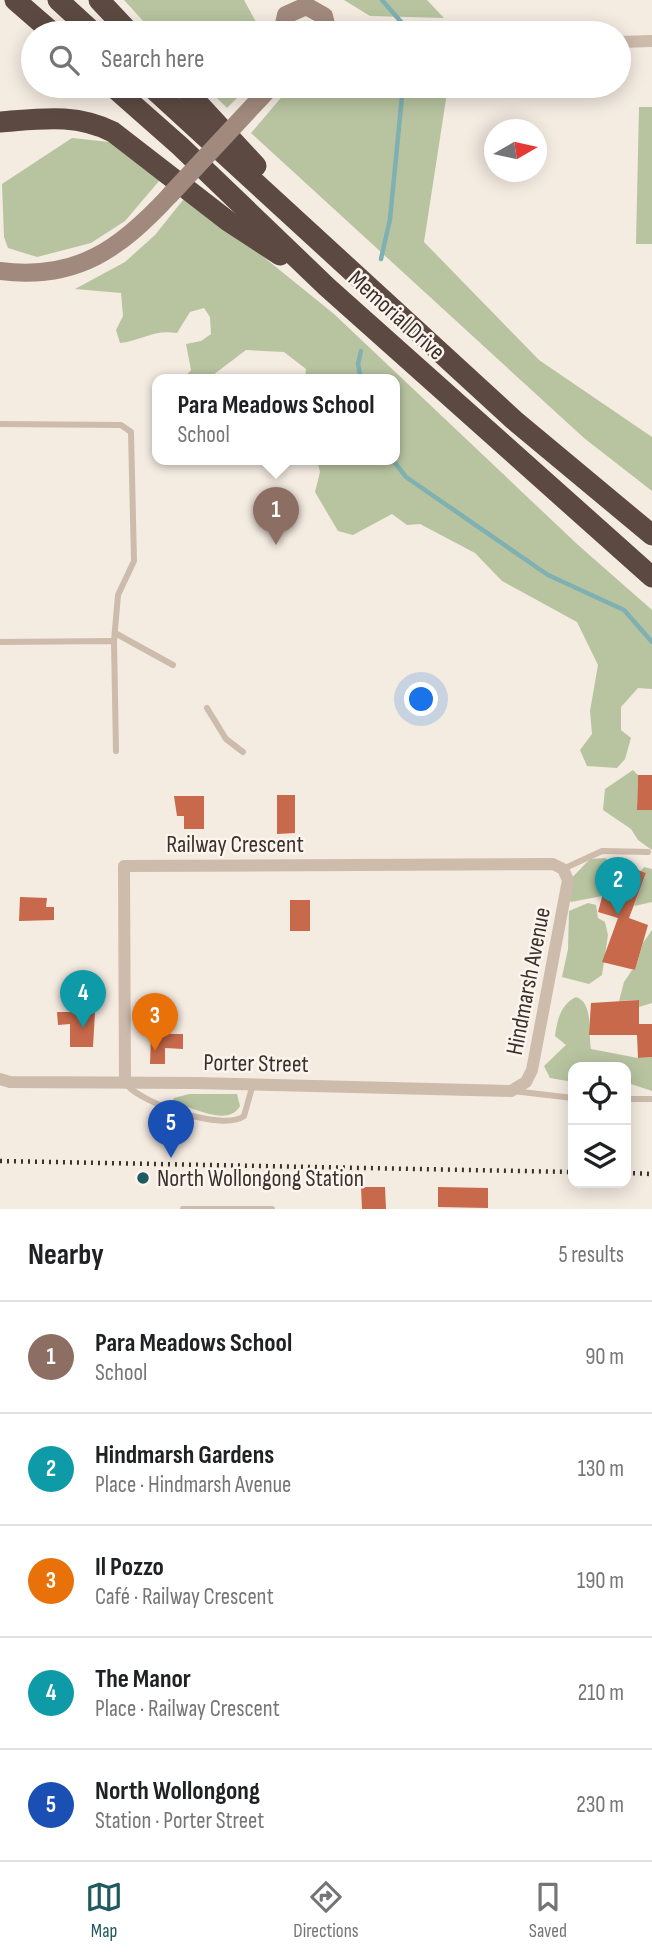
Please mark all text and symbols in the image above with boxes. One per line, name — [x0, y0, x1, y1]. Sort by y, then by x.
search box — [21, 21, 631, 98]
icon: search — [45, 41, 83, 79]
text: Search here — [101, 44, 204, 75]
north arrow — [484, 119, 547, 182]
street label: Memorial Drive — [342, 264, 451, 366]
popup — [152, 374, 400, 465]
text: Para Meadows School — [177, 390, 375, 421]
text: School — [177, 421, 230, 449]
pin: 1 — [253, 487, 299, 545]
your location — [404, 682, 438, 716]
street label: Railway Crescent — [166, 830, 304, 859]
pin: 2 — [595, 857, 641, 915]
street label: Hindmarsh Avenue — [500, 905, 557, 1057]
pin: 4 — [60, 970, 106, 1028]
pin: 3 — [132, 993, 178, 1051]
street label: Porter Street — [203, 1048, 309, 1079]
map controls — [568, 1062, 631, 1188]
button: locate — [568, 1062, 631, 1125]
pin: 5 — [148, 1100, 194, 1158]
button: layers — [568, 1125, 631, 1188]
place label: North Wollongong Station — [157, 1164, 364, 1193]
marker: North Wollongong Station — [135, 1170, 151, 1186]
text: Nearby — [28, 1237, 104, 1273]
text: 5 results — [558, 1241, 624, 1269]
text: Para Meadows School — [95, 1328, 292, 1359]
text: 1 — [46, 1343, 56, 1371]
text: 90 m — [585, 1343, 624, 1371]
text: School — [95, 1359, 147, 1387]
text: Hindmarsh Gardens — [95, 1440, 274, 1471]
text: 2 — [46, 1455, 56, 1483]
text: 130 m — [578, 1455, 624, 1483]
text: Place · Hindmarsh Avenue — [95, 1471, 291, 1499]
text: Il Pozzo — [95, 1552, 164, 1583]
text: 3 — [46, 1567, 56, 1595]
text: 190 m — [577, 1567, 624, 1595]
text: Café · Railway Crescent — [95, 1583, 274, 1611]
text: The Manor — [95, 1664, 191, 1695]
text: 4 — [46, 1679, 56, 1707]
text: 210 m — [578, 1679, 624, 1707]
text: Place · Railway Crescent — [95, 1695, 280, 1723]
text: North Wollongong — [95, 1776, 260, 1807]
text: 5 — [46, 1791, 56, 1819]
text: 230 m — [576, 1791, 624, 1819]
text: Station · Porter Street — [95, 1807, 264, 1835]
tab: Map — [85, 1878, 123, 1943]
tab: Directions — [293, 1878, 359, 1943]
tab: Saved — [529, 1878, 567, 1943]

